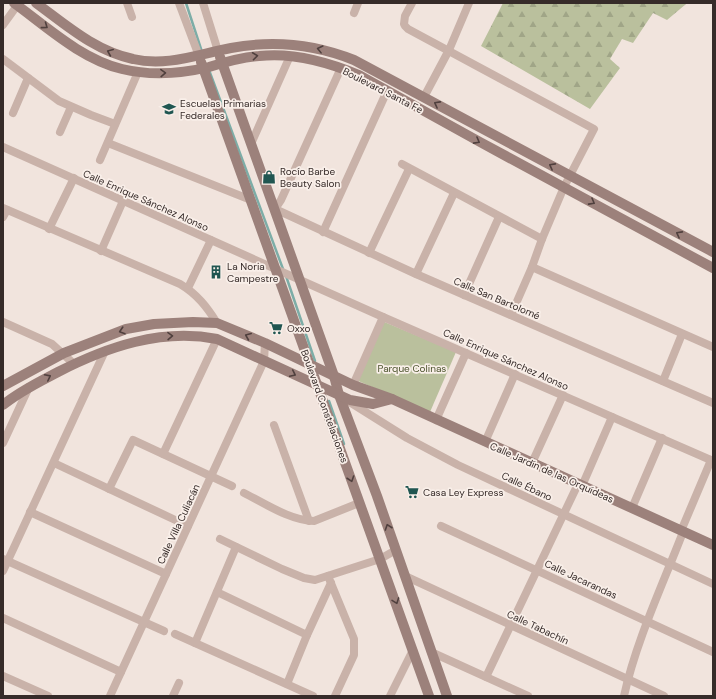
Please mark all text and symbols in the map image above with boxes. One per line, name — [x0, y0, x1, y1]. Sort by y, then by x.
one-way arrow — [41, 21, 48, 28]
one-way arrow — [317, 46, 323, 54]
one-way arrow — [106, 49, 114, 57]
one-way arrow — [252, 52, 258, 61]
street label: Boulevard Santa Fe — [341, 65, 425, 116]
one-way arrow — [160, 69, 166, 78]
place label: Escuelas Primarias Federales — [180, 97, 266, 122]
school or university icon: Escuelas Primarias Federales — [161, 101, 177, 117]
one-way arrow — [434, 101, 441, 109]
one-way arrow — [473, 136, 480, 143]
one-way arrow — [548, 164, 556, 171]
place label: Rocío Barbe Beauty Salon — [280, 165, 340, 190]
street label: Calle Enrique Sánchez Alonso — [81, 167, 211, 234]
shop icon: Rocío Barbe Beauty Salon — [261, 169, 277, 185]
one-way arrow — [588, 198, 595, 205]
one-way arrow — [675, 231, 683, 239]
place label: La Noria Campestre — [227, 260, 279, 285]
building icon: La Noria Campestre — [208, 264, 224, 280]
street label: Calle San Bartolomé — [452, 274, 542, 323]
supermarket icon: Oxxo — [268, 320, 284, 336]
place label: Oxxo — [287, 322, 310, 335]
one-way arrow — [118, 326, 125, 335]
street label: Calle Enrique Sánchez Alonso — [441, 326, 571, 393]
one-way arrow — [167, 332, 173, 340]
one-way arrow — [245, 333, 252, 341]
street label: Boulevard Constelaciones — [298, 348, 351, 465]
park label: Parque Colinas — [378, 362, 446, 375]
one-way arrow — [288, 369, 296, 377]
one-way arrow — [44, 374, 51, 382]
street label: Calle Jardín de las Orquídeas — [488, 439, 616, 506]
street label: Calle Ébano — [499, 469, 554, 504]
one-way arrow — [346, 475, 355, 482]
street label: Calle Villa Culiacán — [154, 482, 203, 566]
supermarket icon: Casa Ley Express — [404, 484, 420, 500]
place label: Casa Ley Express — [423, 486, 504, 499]
one-way arrow — [384, 524, 393, 531]
street label: Calle Jacarandas — [542, 557, 619, 602]
one-way arrow — [391, 598, 399, 605]
street label: Calle Tabachín — [505, 607, 571, 648]

